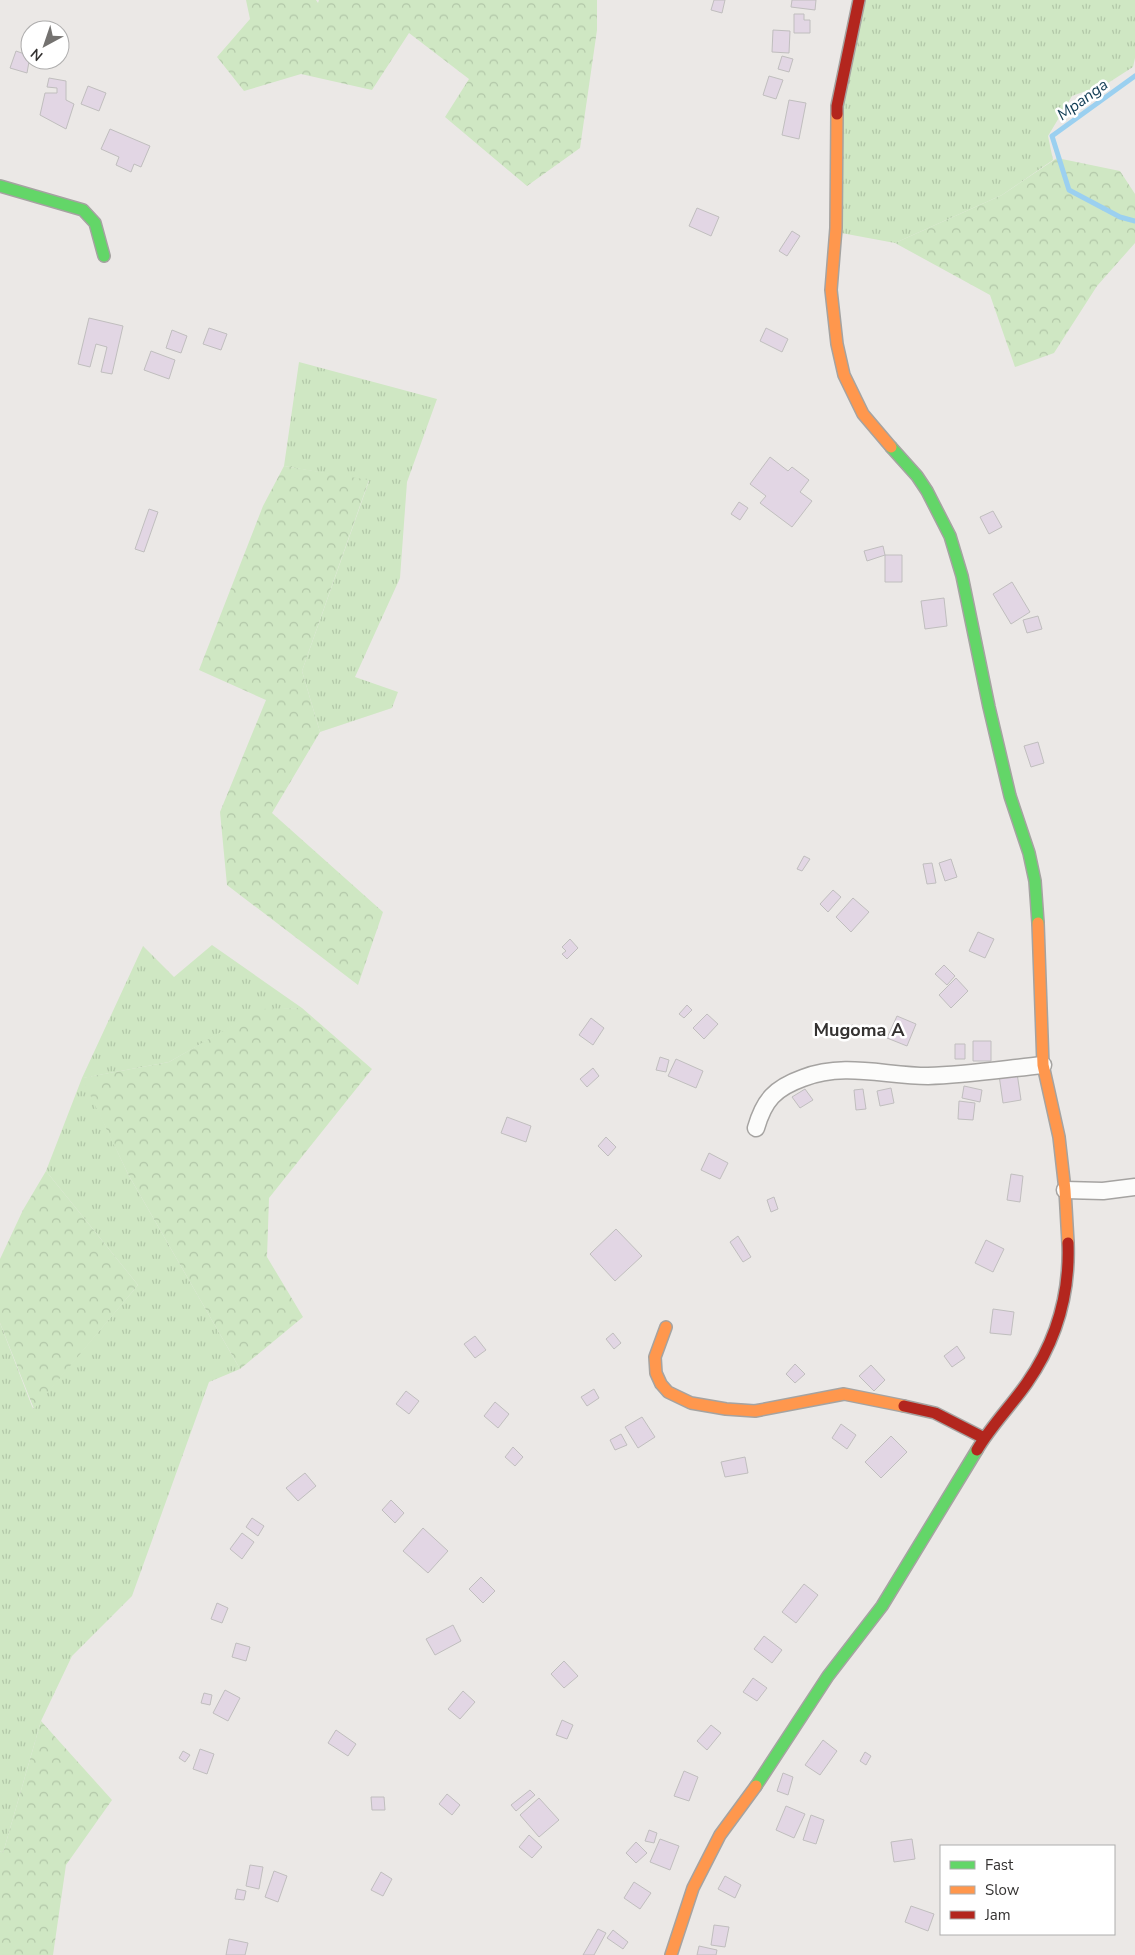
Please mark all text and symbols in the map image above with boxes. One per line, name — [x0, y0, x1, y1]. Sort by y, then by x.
north arrow — [20, 20, 70, 70]
text: N — [27, 44, 47, 65]
water label: Mpanga — [1052, 74, 1113, 126]
district label: Mugoma A — [813, 1018, 905, 1042]
legend — [940, 1845, 1115, 1935]
text: Fast — [985, 1855, 1014, 1875]
text: Slow — [985, 1880, 1020, 1900]
text: Jam — [984, 1905, 1011, 1925]

